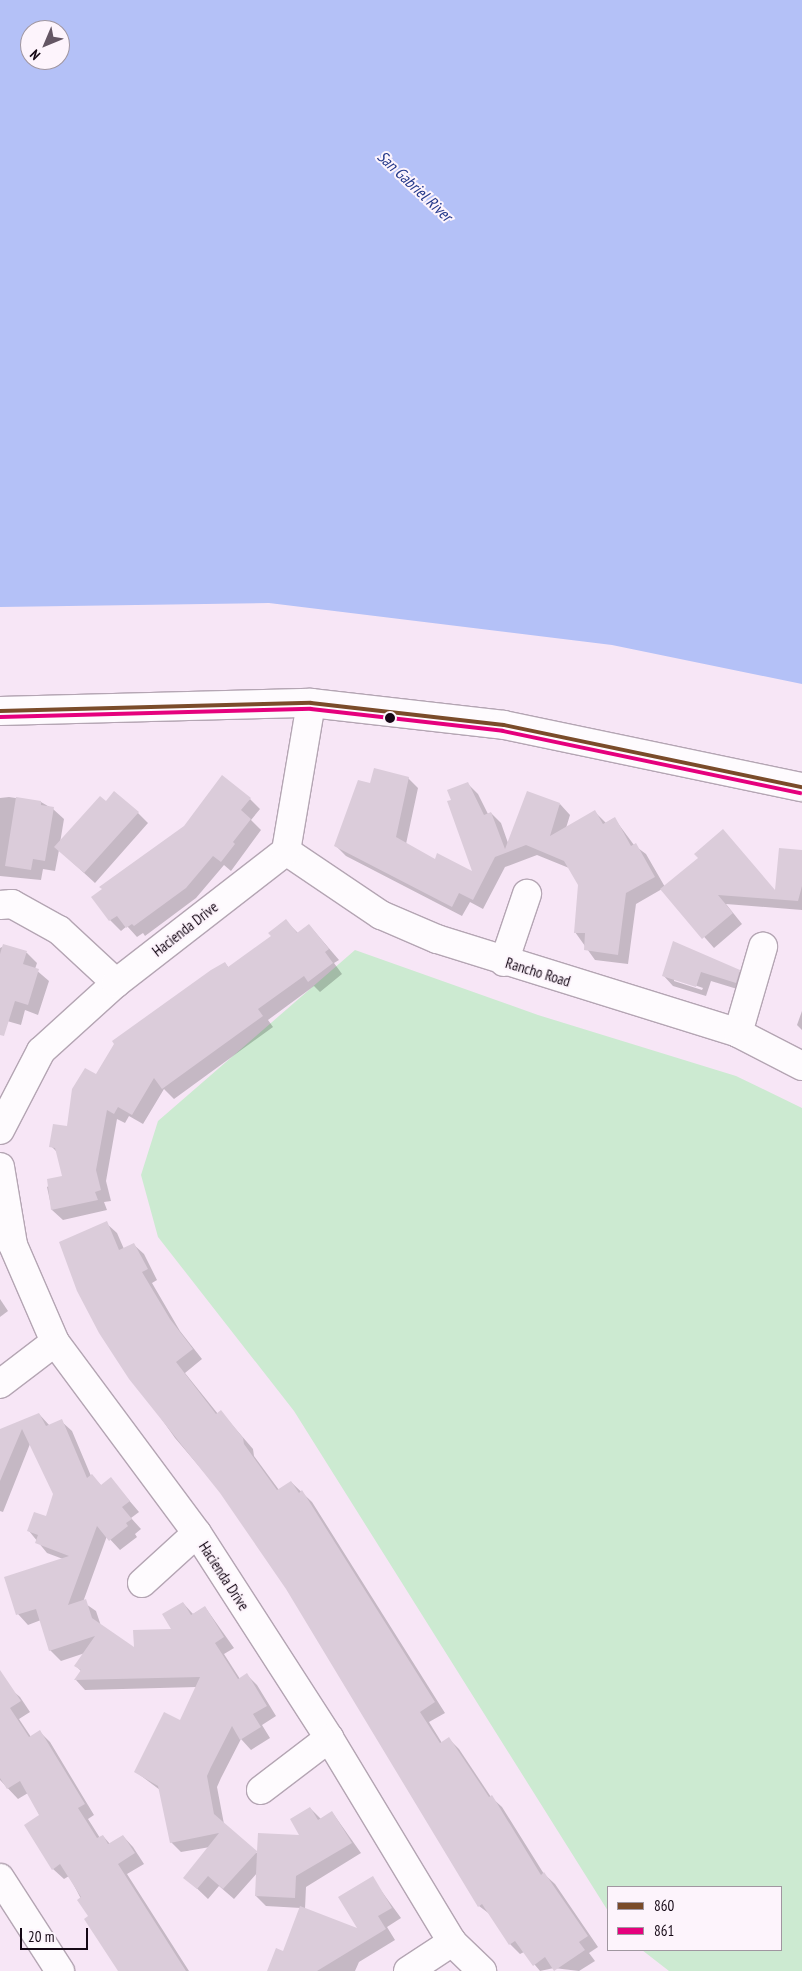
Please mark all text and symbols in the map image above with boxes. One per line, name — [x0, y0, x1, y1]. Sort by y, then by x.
north arrow — [20, 20, 70, 70]
text: N — [26, 46, 44, 64]
water label: San Gabriel River — [374, 147, 456, 225]
unlabelled marker — [385, 713, 395, 723]
street label: Hacienda Drive — [149, 898, 221, 960]
street label: Rancho Road — [503, 954, 573, 990]
street label: Hacienda Drive — [195, 1538, 253, 1614]
legend — [607, 1886, 782, 1951]
text: 860 — [654, 1896, 674, 1915]
scale bar — [22, 1918, 90, 1950]
text: 861 — [654, 1921, 674, 1940]
text: 20 m — [28, 1927, 54, 1946]

